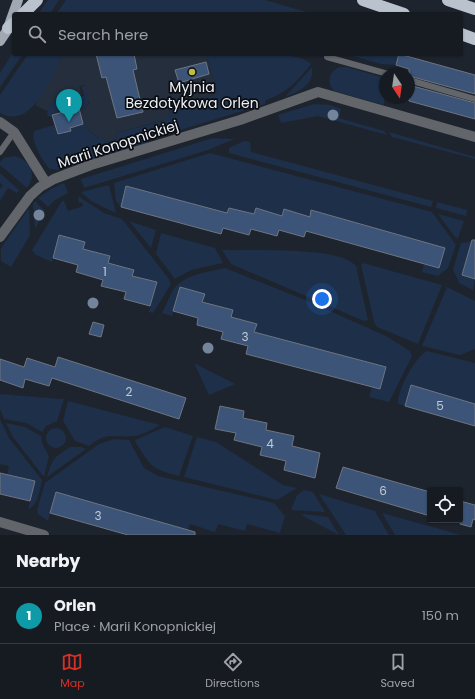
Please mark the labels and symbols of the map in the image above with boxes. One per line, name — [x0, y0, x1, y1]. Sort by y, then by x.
marker: Myjnia Bezdotykowa Orlen — [187, 67, 197, 77]
north arrow — [379, 68, 415, 104]
place label: Myjnia Bezdotykowa Orlen — [125, 77, 259, 113]
pin: 1 — [56, 89, 82, 122]
street label: Marii Konopnickiej — [55, 115, 181, 173]
house number: 1 — [103, 263, 107, 280]
your location — [312, 289, 332, 309]
house number: 3 — [241, 328, 249, 345]
house number: 2 — [126, 383, 133, 400]
house number: 5 — [436, 397, 444, 414]
house number: 4 — [266, 435, 274, 452]
house number: 6 — [379, 482, 387, 499]
house number: 3 — [94, 507, 102, 524]

